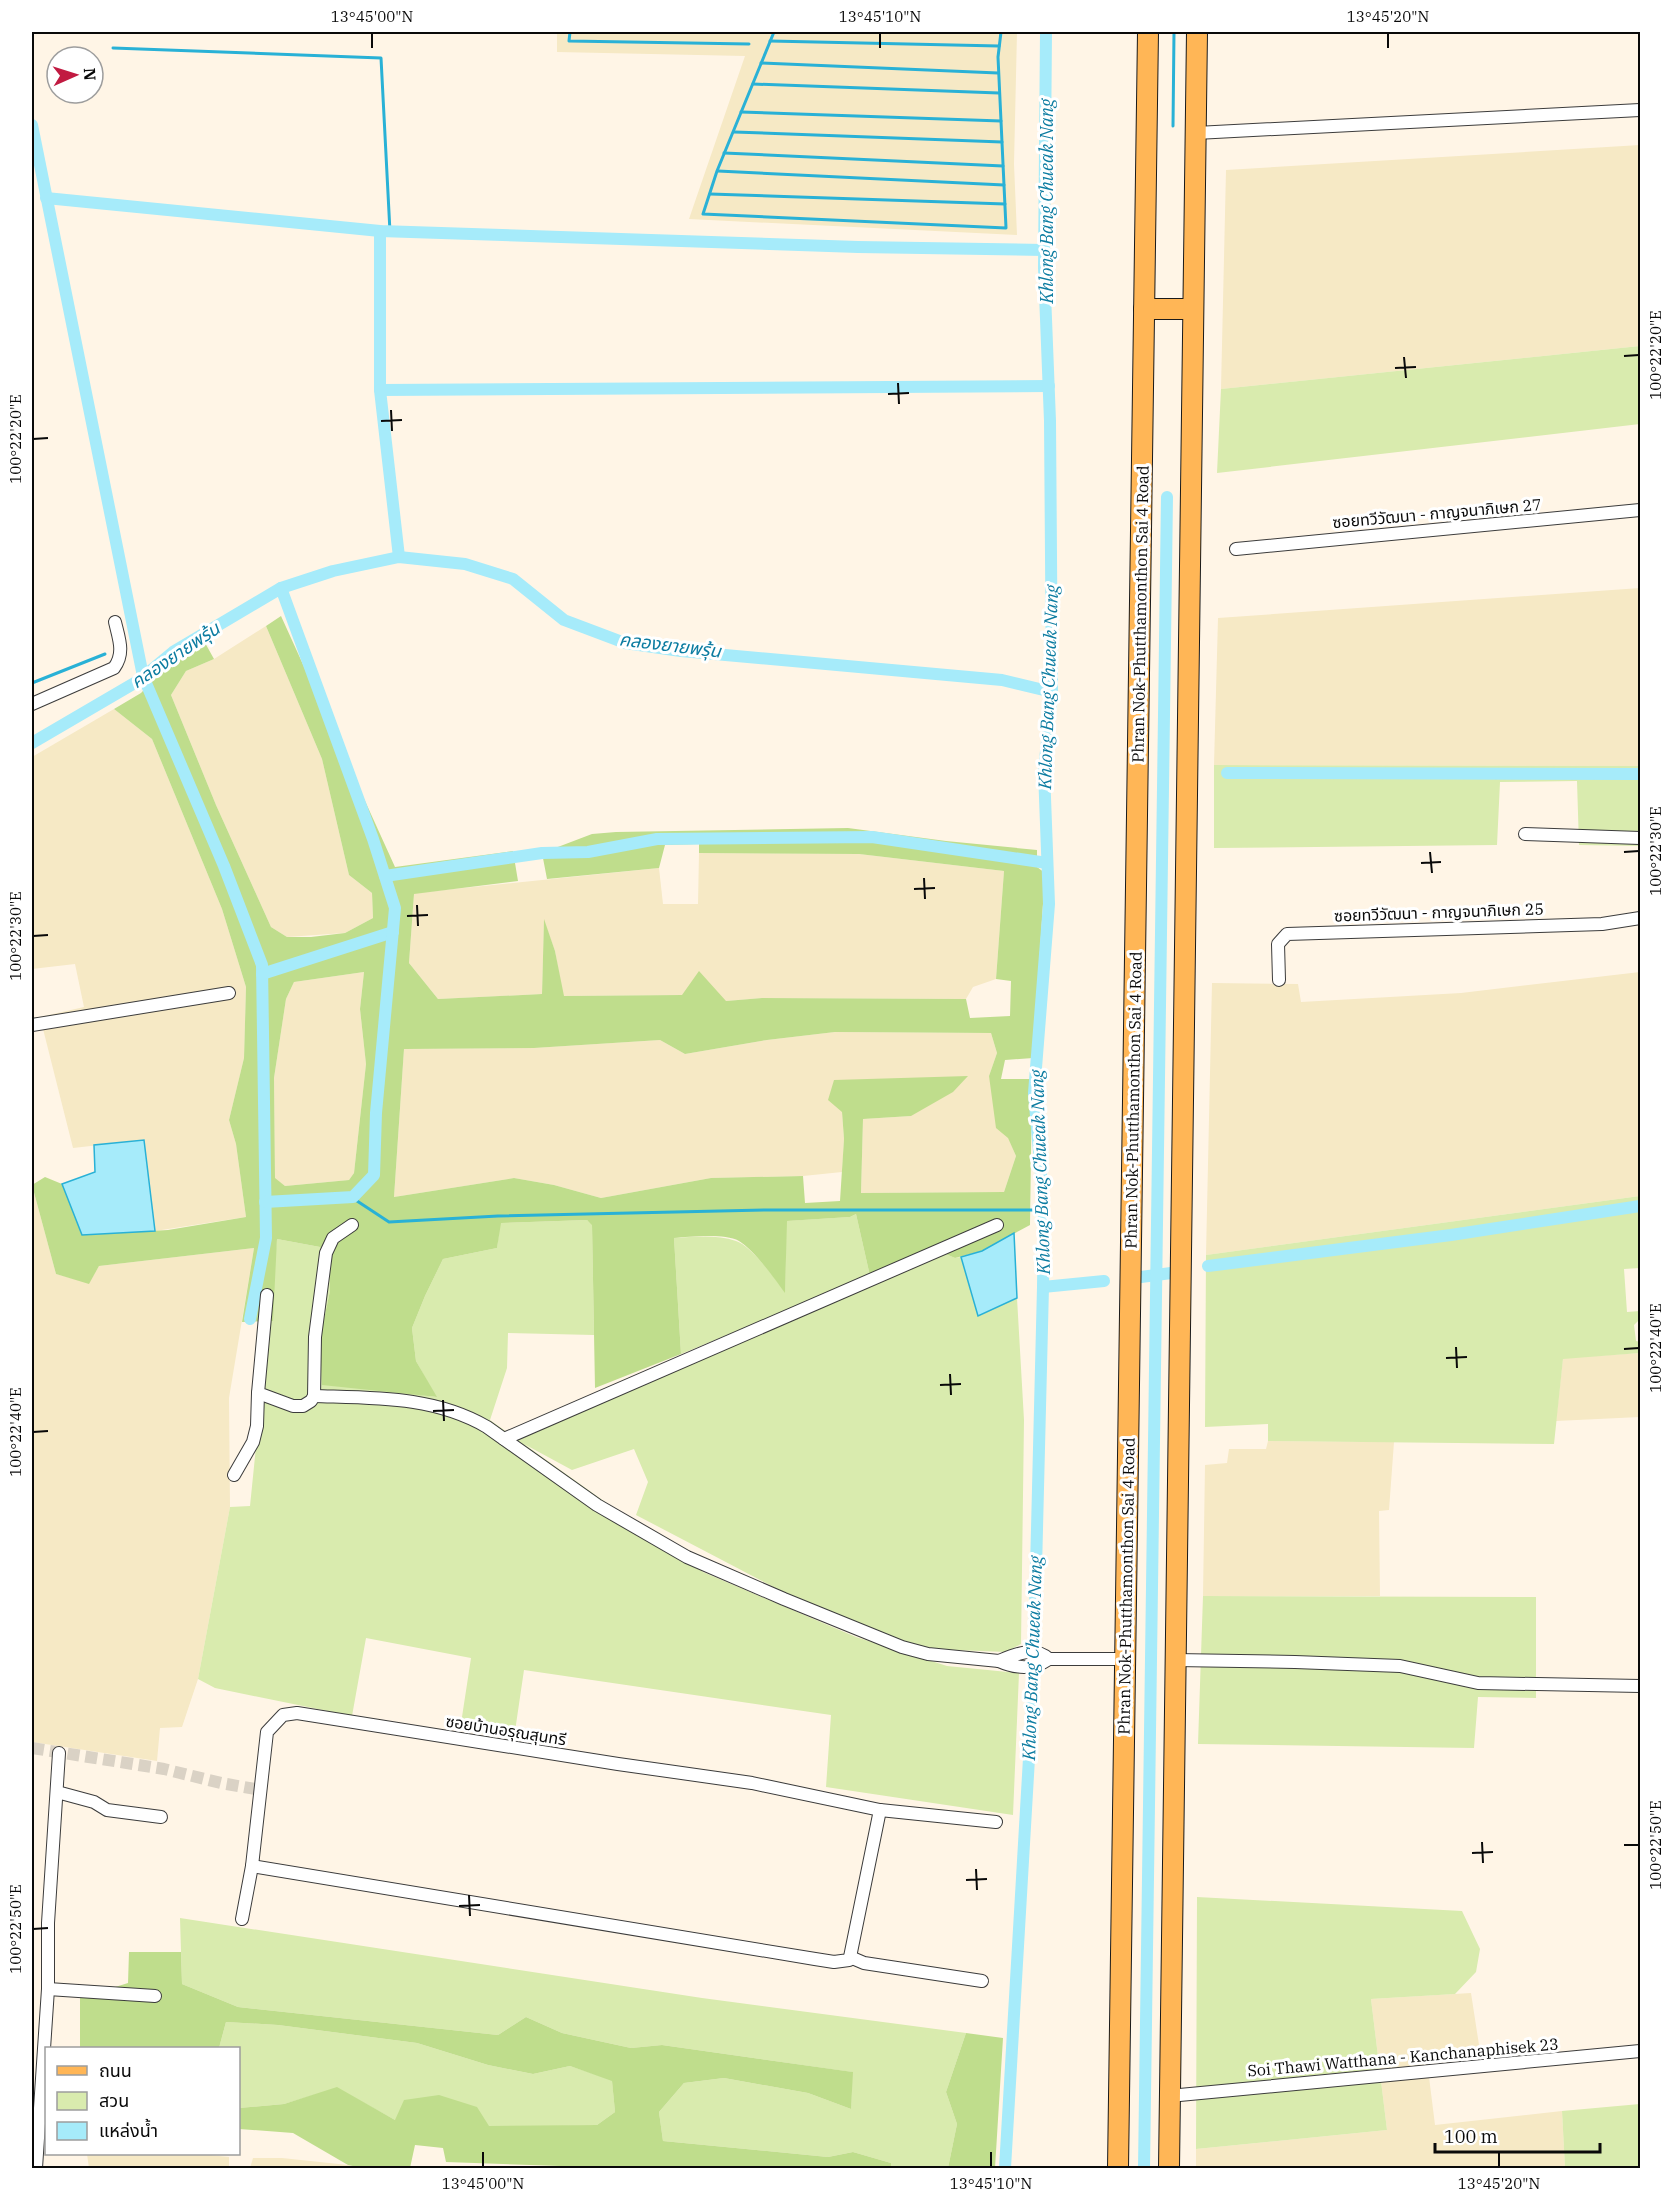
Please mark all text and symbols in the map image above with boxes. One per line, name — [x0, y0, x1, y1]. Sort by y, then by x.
text: 13°45'00"N — [331, 7, 413, 26]
text: 13°45'10"N — [839, 7, 921, 26]
text: 13°45'20"N — [1347, 7, 1429, 26]
north arrow — [45, 45, 105, 105]
text: N — [80, 67, 100, 81]
water label: Khlong Bang Chueak Nang — [1035, 98, 1058, 304]
text: 100°22'20"E — [1646, 310, 1665, 400]
text: 100°22'20"E — [6, 394, 25, 484]
street label: Phran Nok-Phutthamonthon Sai 4 Road — [1127, 465, 1153, 763]
street label: ซอยทวีวัฒนา - กาญจนาภิเษก 27 — [1332, 494, 1542, 532]
water label: Khlong Bang Chueak Nang — [1033, 584, 1063, 791]
water label: คลองยายพรุ้น — [126, 616, 225, 693]
water label: คลองยายพรุ้น — [618, 627, 723, 663]
text: 100°22'30"E — [1646, 806, 1665, 896]
text: 100°22'30"E — [6, 891, 25, 981]
street label: ซอยทวีวัฒนา - กาญจนาภิเษก 25 — [1334, 898, 1544, 926]
street label: Phran Nok-Phutthamonthon Sai 4 Road — [1120, 951, 1146, 1249]
water label: Khlong Bang Chueak Nang — [1025, 1069, 1055, 1276]
text: 100°22'40"E — [1646, 1303, 1665, 1393]
text: 100°22'40"E — [6, 1387, 25, 1477]
street label: Phran Nok-Phutthamonthon Sai 4 Road — [1113, 1437, 1139, 1735]
water label: Khlong Bang Chueak Nang — [1017, 1555, 1047, 1762]
street label: ซอยบ้านอรุณสุนทรี — [444, 1711, 568, 1749]
text: 100°22'50"E — [1646, 1800, 1665, 1890]
text: 100°22'50"E — [6, 1884, 25, 1974]
street label: Soi Thawi Watthana - Kanchanaphisek 23 — [1246, 2033, 1560, 2081]
legend — [45, 2047, 240, 2155]
text: ถนน — [99, 2059, 132, 2082]
text: สวน — [99, 2089, 129, 2112]
scale bar — [1435, 2116, 1600, 2154]
text: แหล่งน้ำ — [99, 2118, 158, 2142]
text: 100 m — [1444, 2125, 1498, 2148]
text: 13°45'00"N — [442, 2174, 524, 2193]
text: 13°45'10"N — [950, 2174, 1032, 2193]
text: 13°45'20"N — [1458, 2174, 1540, 2193]

